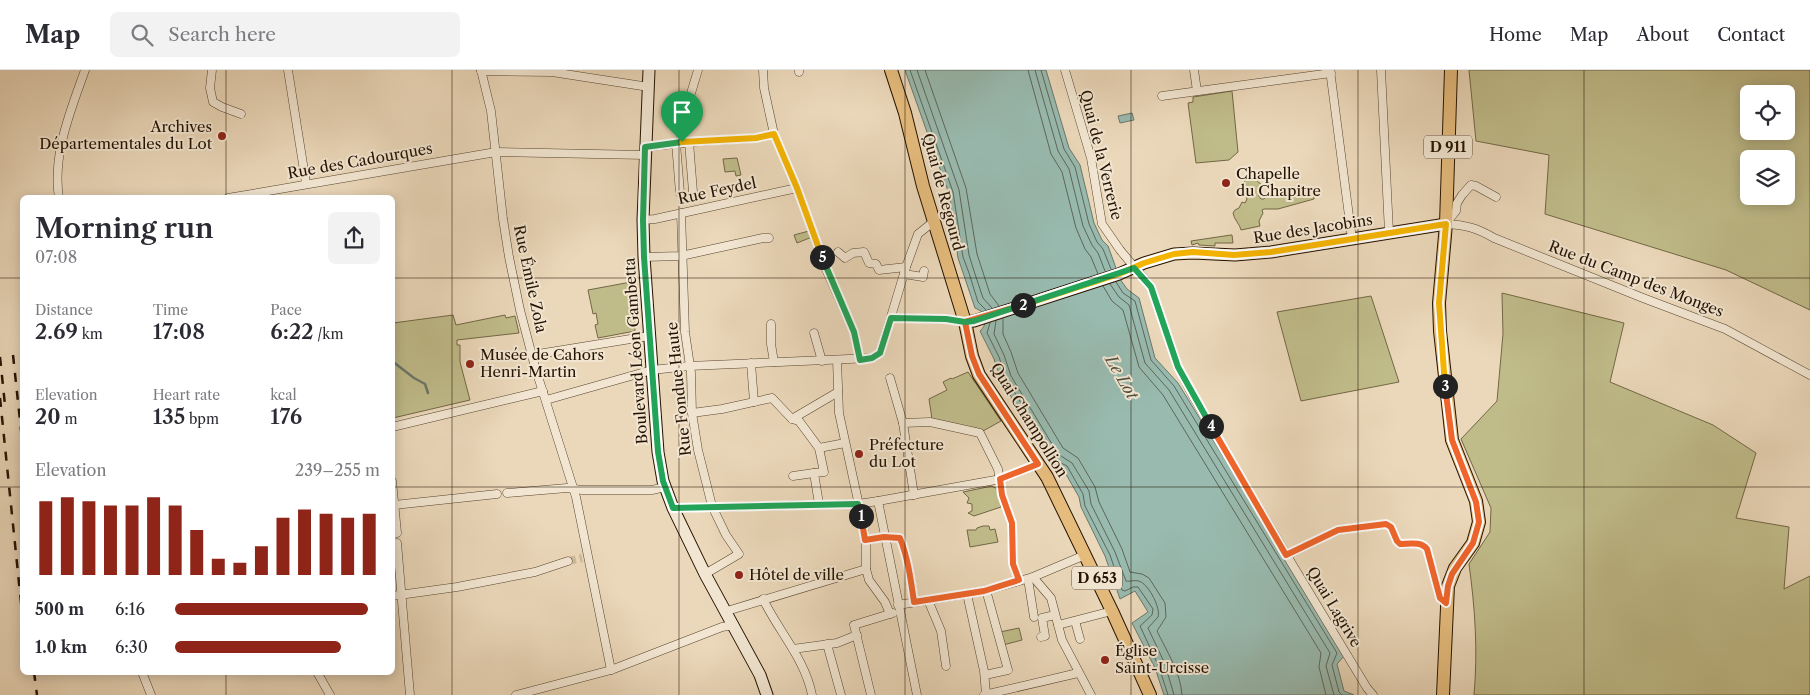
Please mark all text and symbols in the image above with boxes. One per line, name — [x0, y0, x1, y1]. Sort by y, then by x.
search box — [110, 12, 460, 57]
text: Map — [25, 20, 80, 49]
icon: search — [128, 21, 156, 49]
text: Search here — [168, 23, 276, 46]
text: Home — [1489, 24, 1542, 46]
text: Map — [1570, 24, 1608, 46]
text: About — [1636, 24, 1689, 46]
text: Contact — [1717, 24, 1785, 46]
map controls — [1740, 85, 1795, 205]
button: locate — [1740, 85, 1795, 140]
street label: Quai de la Verrerie — [1076, 88, 1127, 222]
pin — [661, 91, 703, 142]
icon: arrive — [668, 98, 696, 126]
place label: Archives Départementales du Lot — [39, 117, 213, 153]
marker: Archives Départementales du Lot — [216, 130, 228, 142]
street label: Quai de Regourd — [919, 131, 968, 253]
road number: D 911 — [1424, 136, 1472, 158]
street label: Rue des Cadourques — [286, 138, 434, 183]
button: layers — [1740, 150, 1795, 205]
place label: Chapelle du Chapitre — [1236, 164, 1321, 200]
street label: Rue Feydel — [676, 173, 758, 208]
marker: Chapelle du Chapitre — [1220, 177, 1232, 189]
street label: Rue des Jacobins — [1252, 210, 1374, 247]
text: Morning run — [35, 211, 214, 245]
button: share — [328, 212, 380, 264]
street label: Rue Émile Zola — [510, 223, 551, 335]
street label: Rue du Camp des Monges — [1546, 236, 1726, 321]
pin: 5 — [810, 244, 834, 270]
text: 07:08 — [35, 247, 77, 267]
text: 5 — [819, 248, 826, 266]
street label: Boulevard Léon Gambetta — [619, 257, 652, 445]
pin: 2 — [1010, 292, 1036, 318]
text: 2 — [1019, 296, 1028, 314]
text: Distance — [35, 301, 93, 319]
text: Time — [153, 301, 188, 319]
text: Pace — [270, 301, 302, 319]
text: 2.69 — [35, 319, 78, 344]
text: 17:08 — [153, 319, 205, 344]
text: 6:22 — [270, 319, 314, 344]
street label: Rue Fondue Haute — [662, 321, 695, 457]
text: km — [78, 325, 103, 343]
text: /km — [314, 325, 343, 343]
place label: Musée de Cahors Henri-Martin — [480, 345, 604, 381]
water label: Le Lot — [1100, 350, 1143, 404]
marker: Musée de Cahors Henri-Martin — [464, 358, 476, 370]
street label: Quai Champollion — [987, 359, 1073, 481]
pin: 3 — [1432, 374, 1458, 398]
text: 3 — [1442, 377, 1449, 395]
text: Elevation — [35, 386, 98, 404]
text: Heart rate — [153, 386, 220, 404]
text: kcal — [270, 386, 297, 404]
text: 20 — [35, 404, 61, 429]
text: 135 — [153, 404, 185, 429]
text: 176 — [270, 404, 302, 429]
text: m — [61, 410, 77, 428]
text: bpm — [185, 410, 219, 428]
pin: 4 — [1198, 414, 1224, 438]
text: 4 — [1207, 417, 1216, 435]
place label: Préfecture du Lot — [869, 435, 944, 471]
marker: Préfecture du Lot — [853, 448, 865, 460]
text: Elevation — [35, 460, 106, 480]
text: 239–255 m — [295, 460, 380, 480]
pin: 1 — [848, 504, 874, 528]
text: 1 — [858, 507, 865, 525]
street label: Quai Lagrive — [1303, 563, 1366, 650]
place label: Hôtel de ville — [749, 565, 844, 584]
road number: D 653 — [1072, 566, 1122, 590]
marker: Hôtel de ville — [733, 569, 745, 581]
text: 500 m — [35, 599, 84, 619]
text: 6:16 — [115, 599, 145, 619]
text: 1.0 km — [35, 637, 87, 657]
text: 6:30 — [115, 637, 148, 657]
place label: Église Saint-Urcisse — [1115, 641, 1209, 677]
marker: Église Saint-Urcisse — [1099, 654, 1111, 666]

